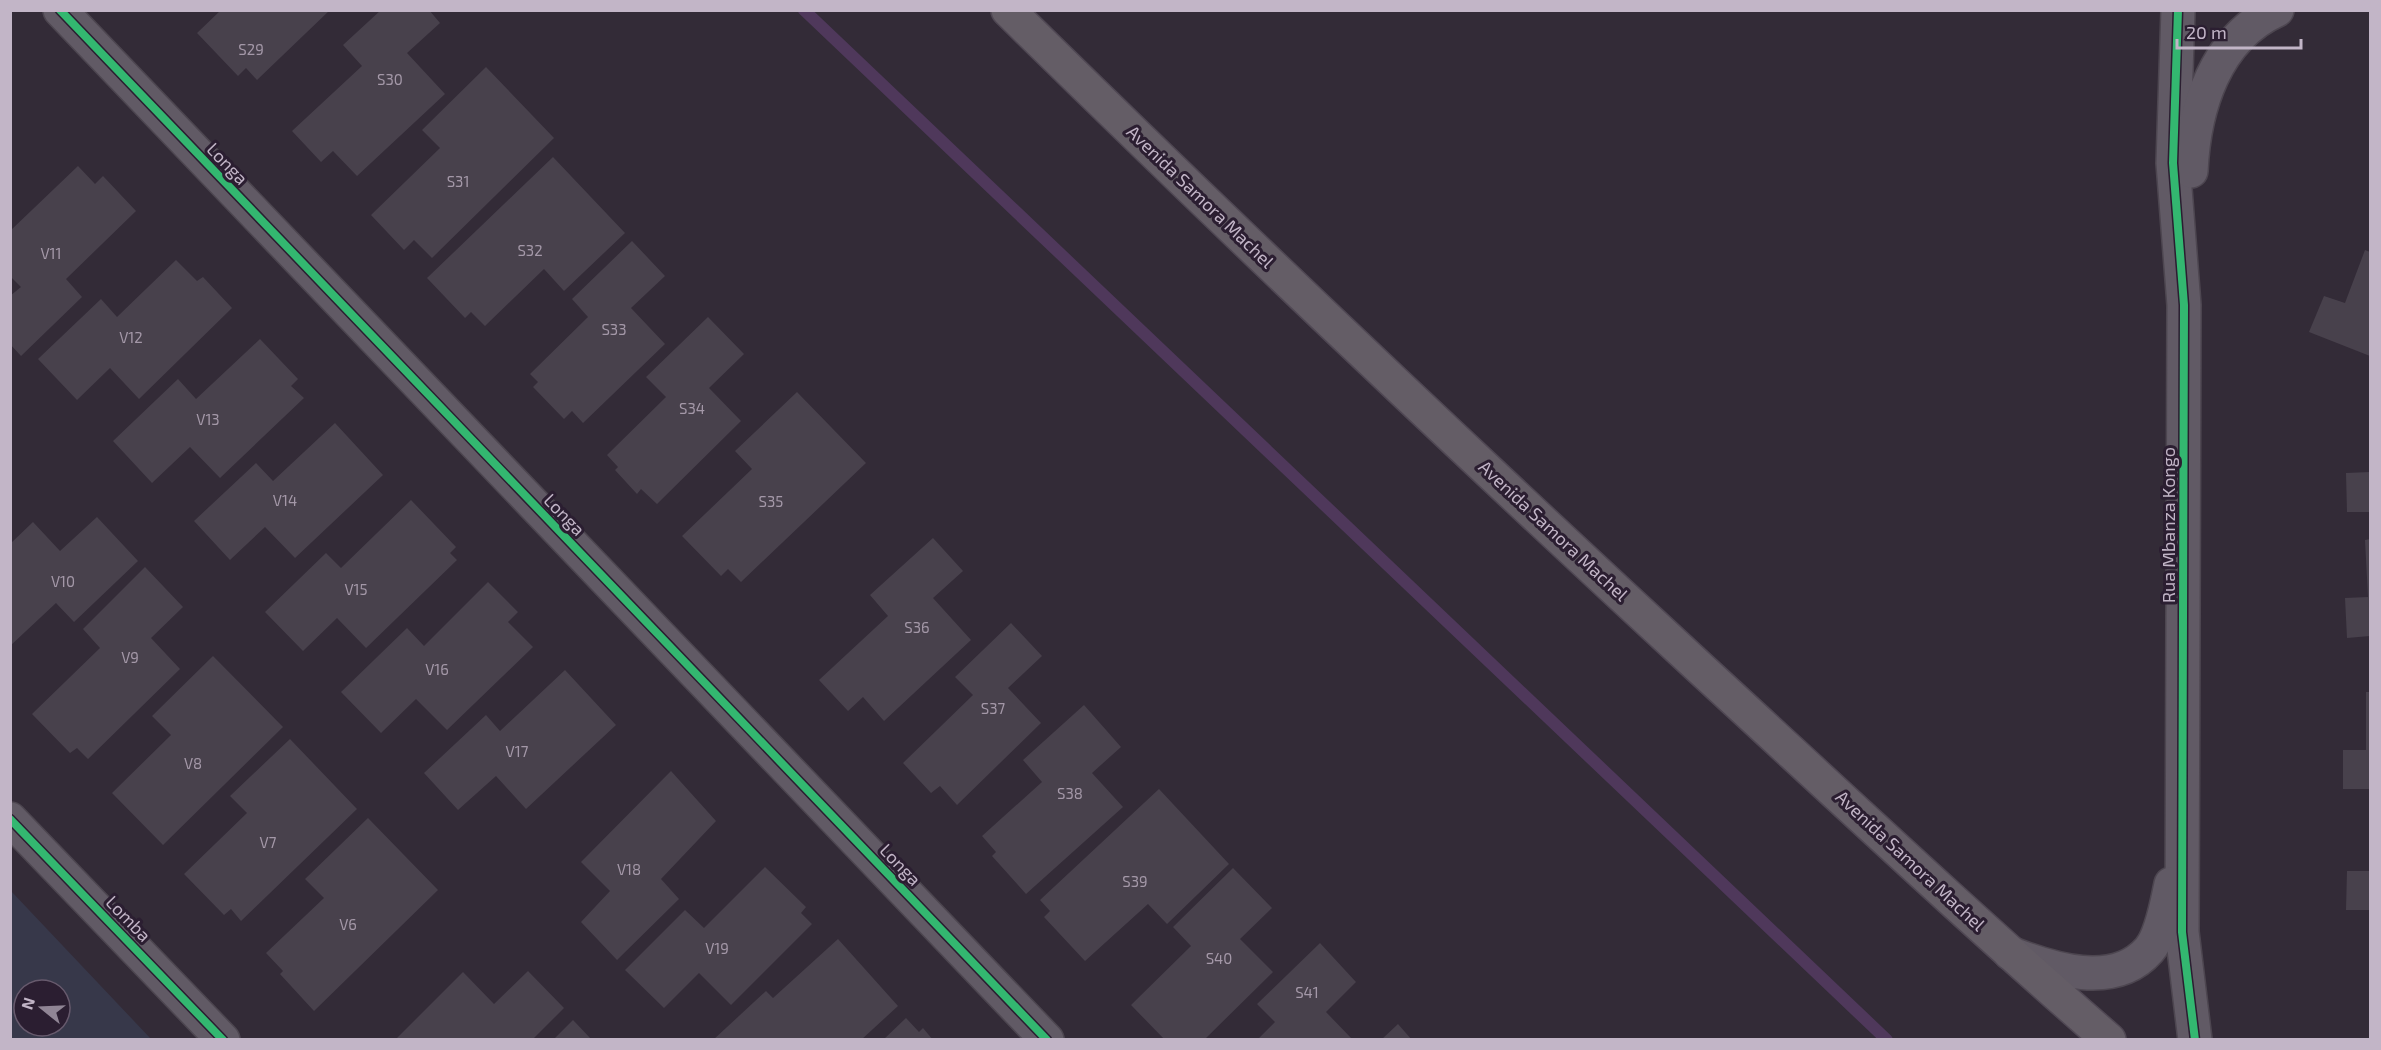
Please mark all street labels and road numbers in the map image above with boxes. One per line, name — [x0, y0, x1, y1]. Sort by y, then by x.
street label: Avenida Samora Machel — [1123, 120, 1279, 273]
street label: Longa — [203, 138, 253, 189]
street label: Rua Mbanza Kongo — [2157, 447, 2179, 603]
street label: Avenida Samora Machel — [1474, 455, 1633, 606]
street label: Longa — [540, 489, 590, 540]
street label: Avenida Samora Machel — [1831, 785, 1990, 936]
street label: Longa — [876, 839, 926, 890]
street label: Lomba — [102, 891, 156, 946]

